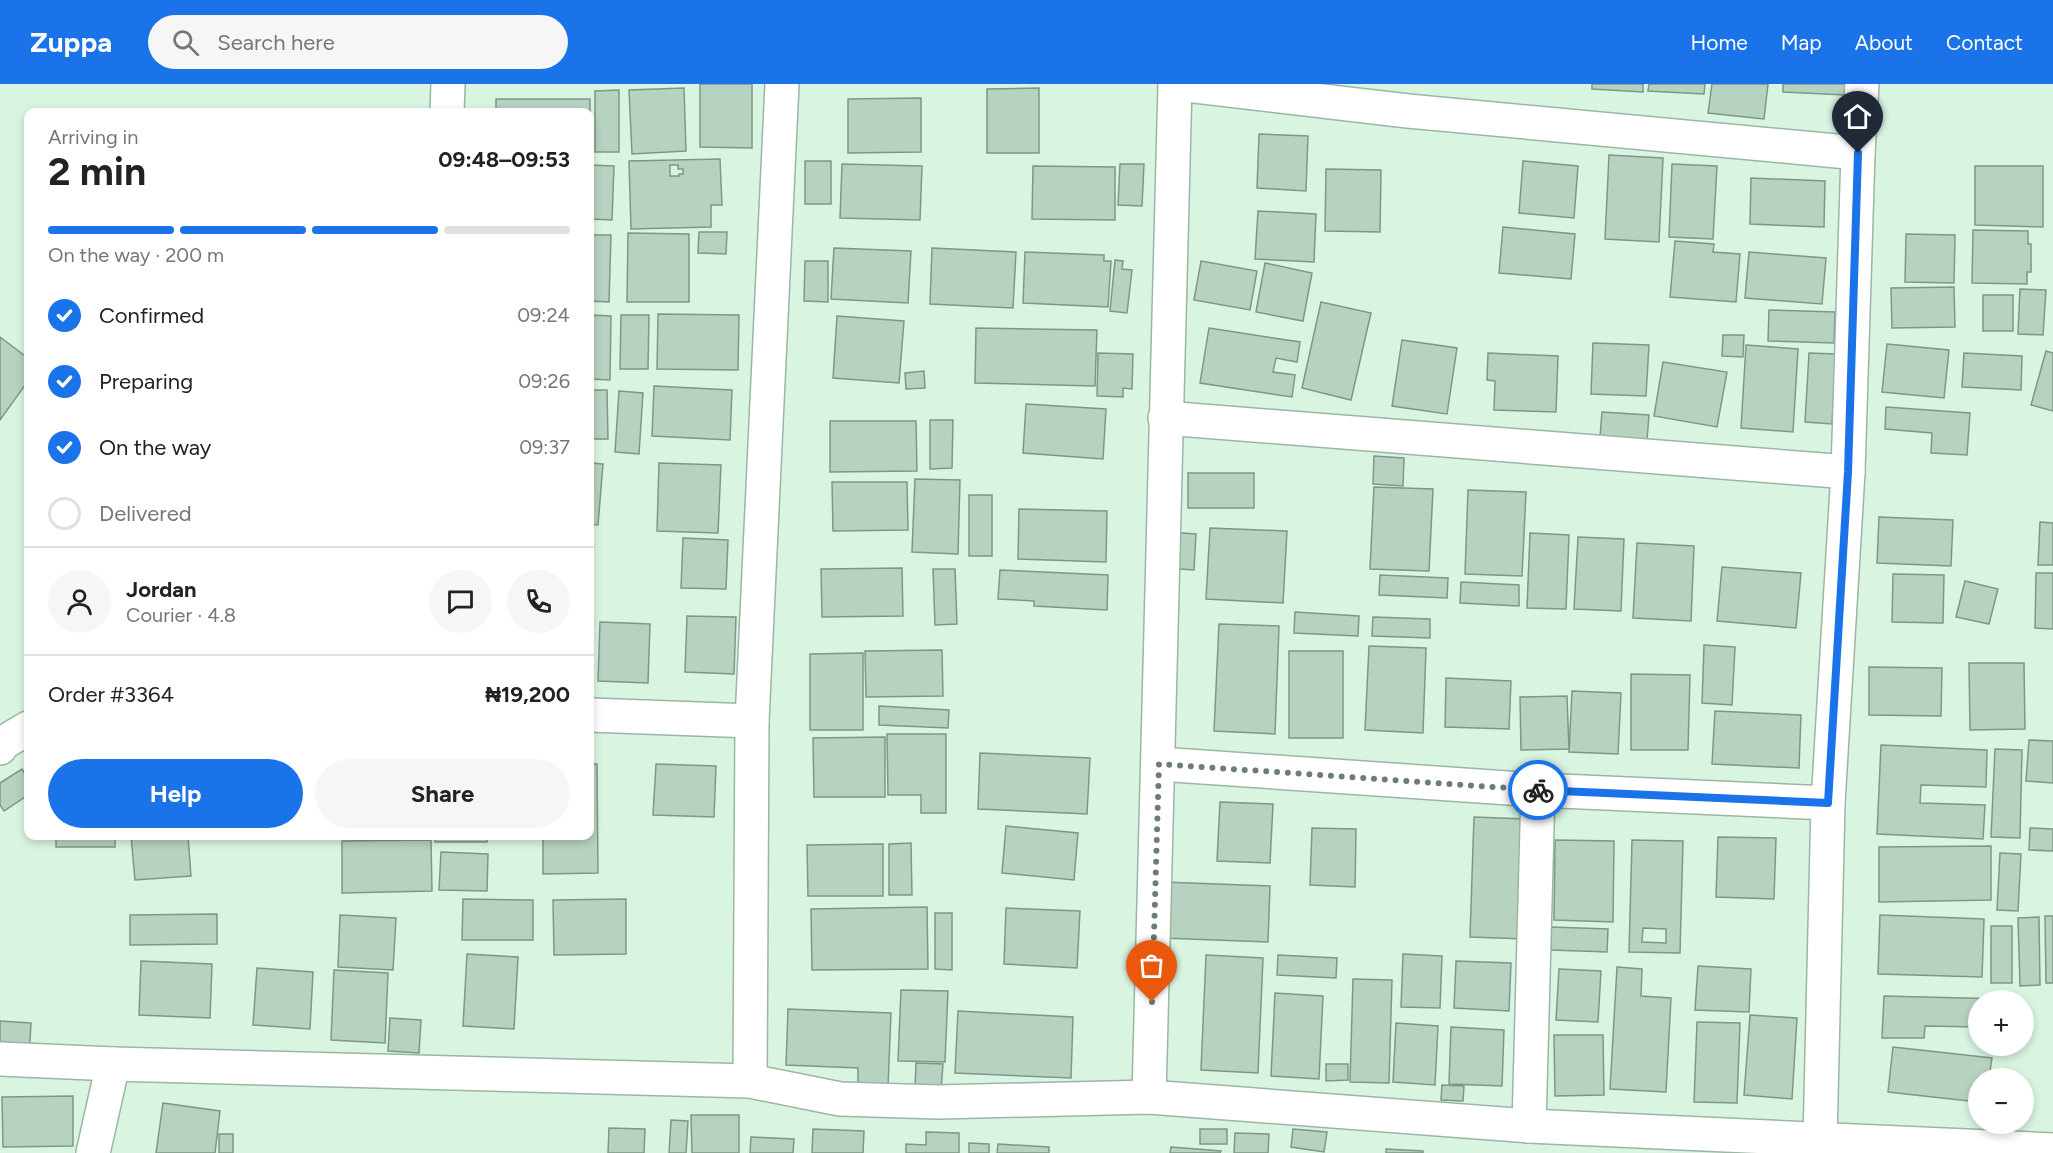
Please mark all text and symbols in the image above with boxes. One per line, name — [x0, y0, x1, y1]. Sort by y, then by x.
search box — [148, 15, 568, 69]
text: Zuppa — [30, 25, 112, 59]
icon: search — [169, 26, 202, 59]
text: Search here — [217, 29, 335, 56]
text: Home — [1691, 30, 1748, 55]
text: Map — [1781, 30, 1822, 55]
text: About — [1855, 30, 1913, 55]
text: Contact — [1946, 30, 2023, 55]
pin — [1832, 91, 1883, 153]
icon: home — [1841, 100, 1874, 133]
text: Arriving in — [48, 125, 138, 149]
text: 09:48–09:53 — [438, 146, 570, 173]
text: 2 min — [48, 148, 146, 195]
text: On the way · 200 m — [48, 243, 224, 267]
icon: check — [48, 299, 81, 332]
text: Confirmed — [99, 302, 204, 329]
text: 09:24 — [517, 303, 570, 327]
icon: check — [48, 365, 81, 398]
text: Preparing — [99, 368, 193, 395]
text: 09:26 — [518, 369, 570, 393]
icon: check — [48, 431, 81, 464]
text: On the way — [99, 434, 211, 461]
text: 09:37 — [519, 435, 570, 459]
text: Delivered — [99, 500, 192, 527]
button: person — [48, 570, 111, 633]
button: chat — [429, 570, 492, 633]
button: phone — [507, 570, 570, 633]
text: Jordan — [126, 576, 197, 603]
text: Courier · 4.8 — [126, 603, 236, 627]
text: Order #3364 — [48, 681, 174, 708]
text: ₦19,200 — [485, 681, 570, 708]
button: Help — [48, 759, 303, 828]
button: Share — [315, 759, 570, 828]
courier — [1508, 760, 1568, 820]
icon: bike — [1522, 774, 1555, 807]
pin — [1126, 940, 1177, 1002]
icon: bag — [1135, 949, 1168, 982]
map controls — [1968, 990, 2034, 1134]
button: + — [1968, 990, 2034, 1056]
button: − — [1968, 1068, 2034, 1134]

